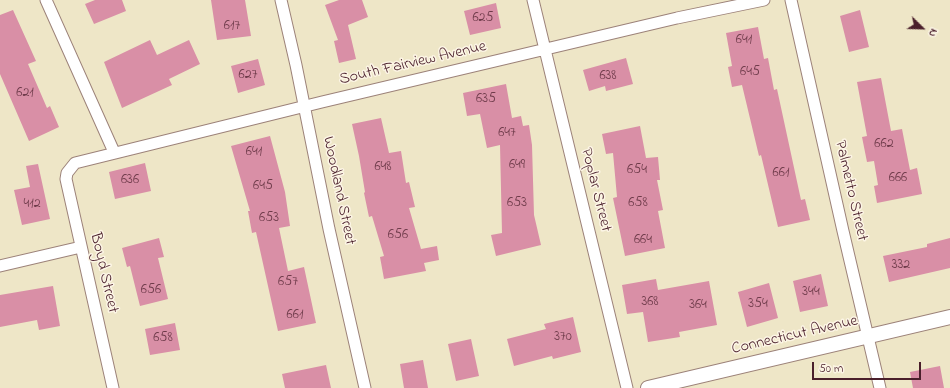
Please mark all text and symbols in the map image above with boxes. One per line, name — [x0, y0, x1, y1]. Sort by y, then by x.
north arrow — [902, 8, 942, 48]
house number: 625 — [472, 11, 494, 27]
house number: 617 — [224, 19, 240, 35]
text: N — [924, 26, 942, 39]
house number: 641 — [736, 33, 752, 49]
street label: South Fairview Avenue — [338, 38, 488, 90]
house number: 645 — [740, 65, 760, 81]
house number: 627 — [239, 68, 257, 84]
house number: 638 — [599, 69, 617, 85]
house number: 621 — [16, 86, 34, 102]
house number: 635 — [476, 92, 496, 108]
house number: 647 — [498, 126, 516, 142]
street label: Woodland Street — [317, 135, 359, 247]
house number: 662 — [874, 137, 894, 153]
street label: Palmetto Street — [829, 139, 871, 243]
house number: 641 — [246, 145, 262, 161]
street label: Poplar Street — [575, 146, 615, 234]
house number: 649 — [509, 158, 525, 174]
house number: 648 — [374, 160, 392, 176]
house number: 654 — [627, 163, 647, 179]
house number: 661 — [773, 166, 789, 182]
house number: 666 — [889, 171, 907, 187]
house number: 636 — [121, 173, 139, 189]
house number: 645 — [253, 179, 273, 195]
house number: 653 — [507, 196, 527, 212]
house number: 658 — [628, 196, 648, 212]
house number: 412 — [23, 197, 41, 213]
house number: 653 — [259, 211, 279, 227]
house number: 656 — [388, 228, 408, 244]
street label: Boyd Street — [84, 231, 122, 315]
house number: 664 — [634, 233, 652, 249]
house number: 332 — [892, 258, 910, 274]
house number: 657 — [278, 275, 298, 291]
house number: 656 — [141, 283, 161, 299]
house number: 344 — [802, 285, 820, 301]
house number: 368 — [641, 295, 659, 311]
house number: 354 — [748, 297, 768, 313]
house number: 364 — [689, 298, 707, 314]
house number: 661 — [287, 308, 303, 324]
street label: Connecticut Avenue — [730, 312, 860, 360]
house number: 370 — [554, 330, 572, 346]
house number: 658 — [153, 331, 173, 347]
scale bar — [814, 354, 923, 380]
text: 50 m — [819, 360, 843, 378]

